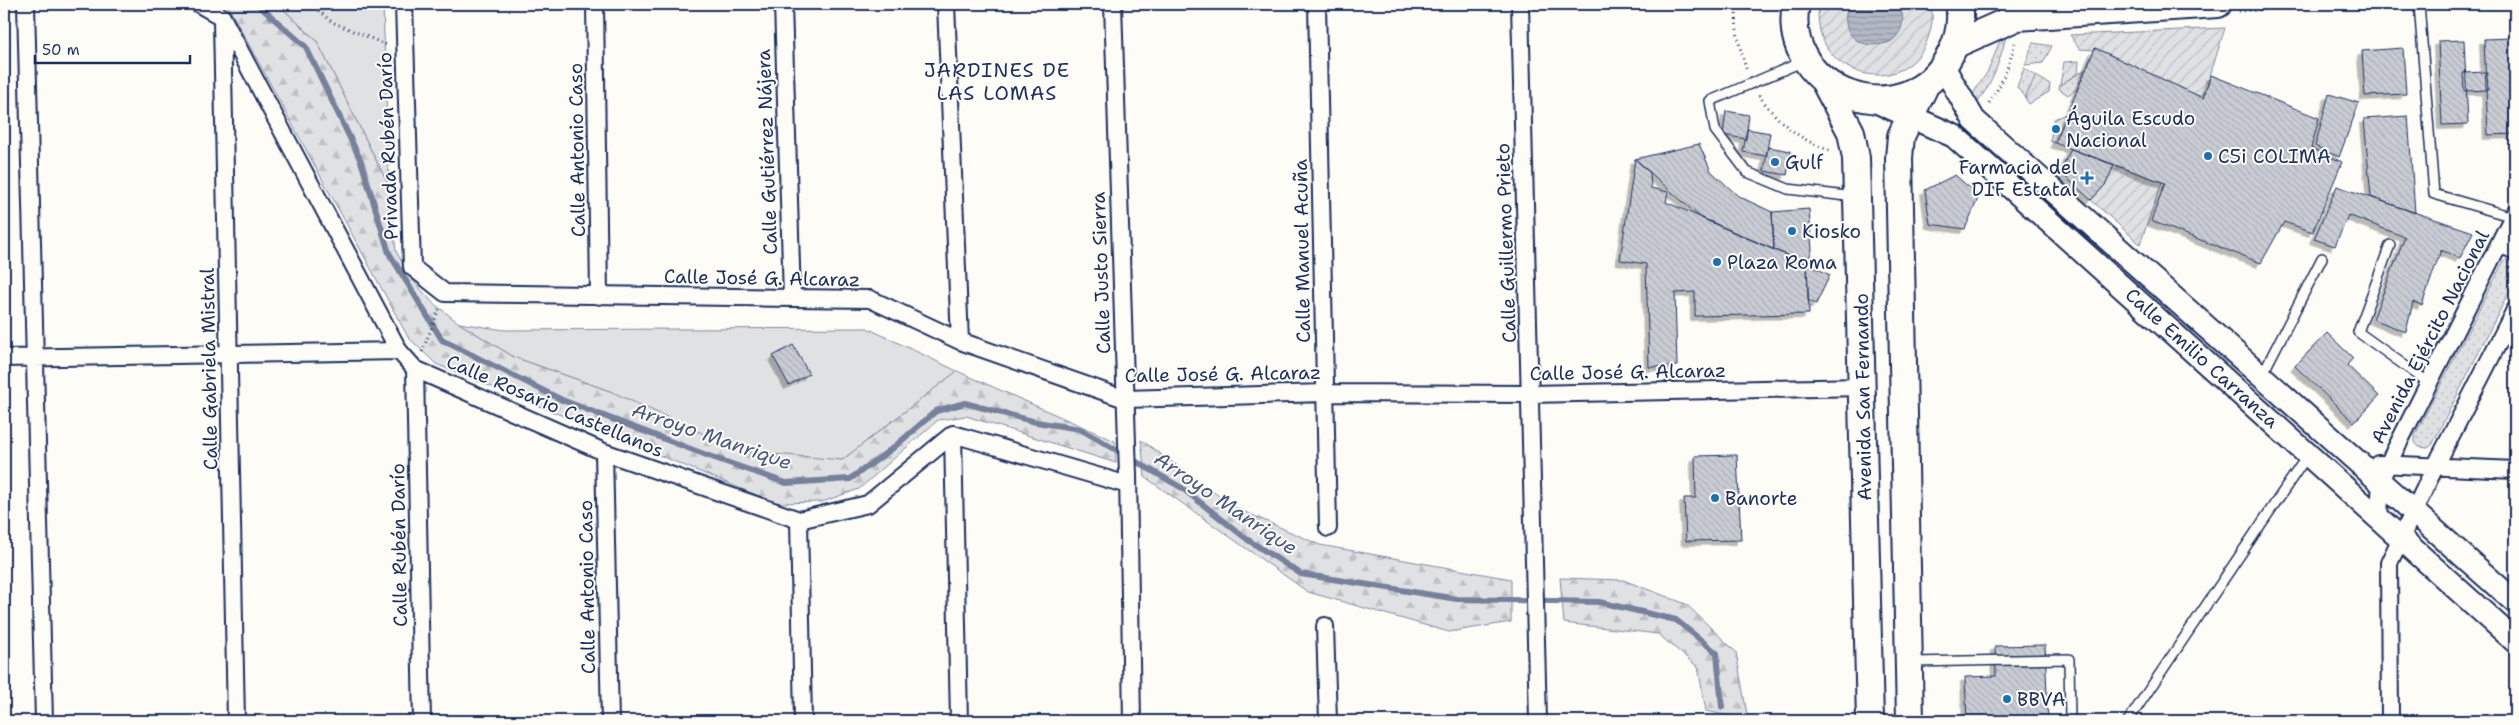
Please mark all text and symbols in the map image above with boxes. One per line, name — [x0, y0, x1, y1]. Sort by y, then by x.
scale bar — [35, 32, 190, 64]
text: 50 m — [42, 40, 80, 60]
street label: Calle Gutiérrez Nájera — [751, 49, 783, 255]
street label: Privada Rubén Darío — [372, 52, 404, 240]
district label: JARDINES DE LAS LOMAS — [924, 57, 1070, 106]
street label: Calle Antonio Caso — [563, 63, 591, 237]
place label: Águila Escudo Nacional — [2066, 105, 2195, 153]
marker: Águila Escudo Nacional — [2050, 123, 2062, 135]
street label: Calle Guillermo Prieto — [1490, 143, 1522, 343]
place label: C5i COLIMA — [2218, 144, 2331, 169]
place label: Gulf — [1785, 150, 1824, 175]
marker: C5i COLIMA — [2202, 150, 2214, 162]
place label: Farmacia del DIF Estatal — [1959, 155, 2077, 202]
marker: Gulf — [1769, 156, 1781, 168]
street label: Calle Manuel Acuña — [1288, 159, 1316, 343]
marker: Farmacia del DIF Estatal — [2081, 172, 2093, 184]
street label: Calle Justo Sierra — [1086, 191, 1116, 355]
place label: Kiosko — [1802, 219, 1861, 244]
marker: Kiosko — [1786, 225, 1798, 237]
street label: Avenida Ejército Nacional — [2365, 226, 2495, 448]
place label: Plaza Roma — [1727, 250, 1837, 275]
marker: Plaza Roma — [1711, 256, 1723, 268]
street label: Calle José G. Alcaraz — [664, 264, 860, 292]
street label: Calle Gabriela Mistral — [195, 267, 223, 470]
street label: Calle Emilio Carranza — [2120, 282, 2284, 434]
street label: Avenida San Fernando — [1849, 293, 1877, 501]
street label: Calle Rosario Castellanos — [443, 349, 667, 463]
street label: Calle José G. Alcaraz — [1530, 358, 1726, 386]
street label: Calle José G. Alcaraz — [1125, 360, 1321, 388]
water label: Arroyo Manrique — [629, 397, 795, 475]
water label: Arroyo Manrique — [1149, 446, 1303, 560]
street label: Calle Rubén Darío — [385, 463, 413, 627]
place label: Banorte — [1725, 486, 1798, 511]
marker: Banorte — [1709, 492, 1721, 504]
street label: Calle Antonio Caso — [573, 500, 601, 674]
place label: BBVA — [2017, 687, 2066, 712]
marker: BBVA — [2001, 693, 2013, 705]

